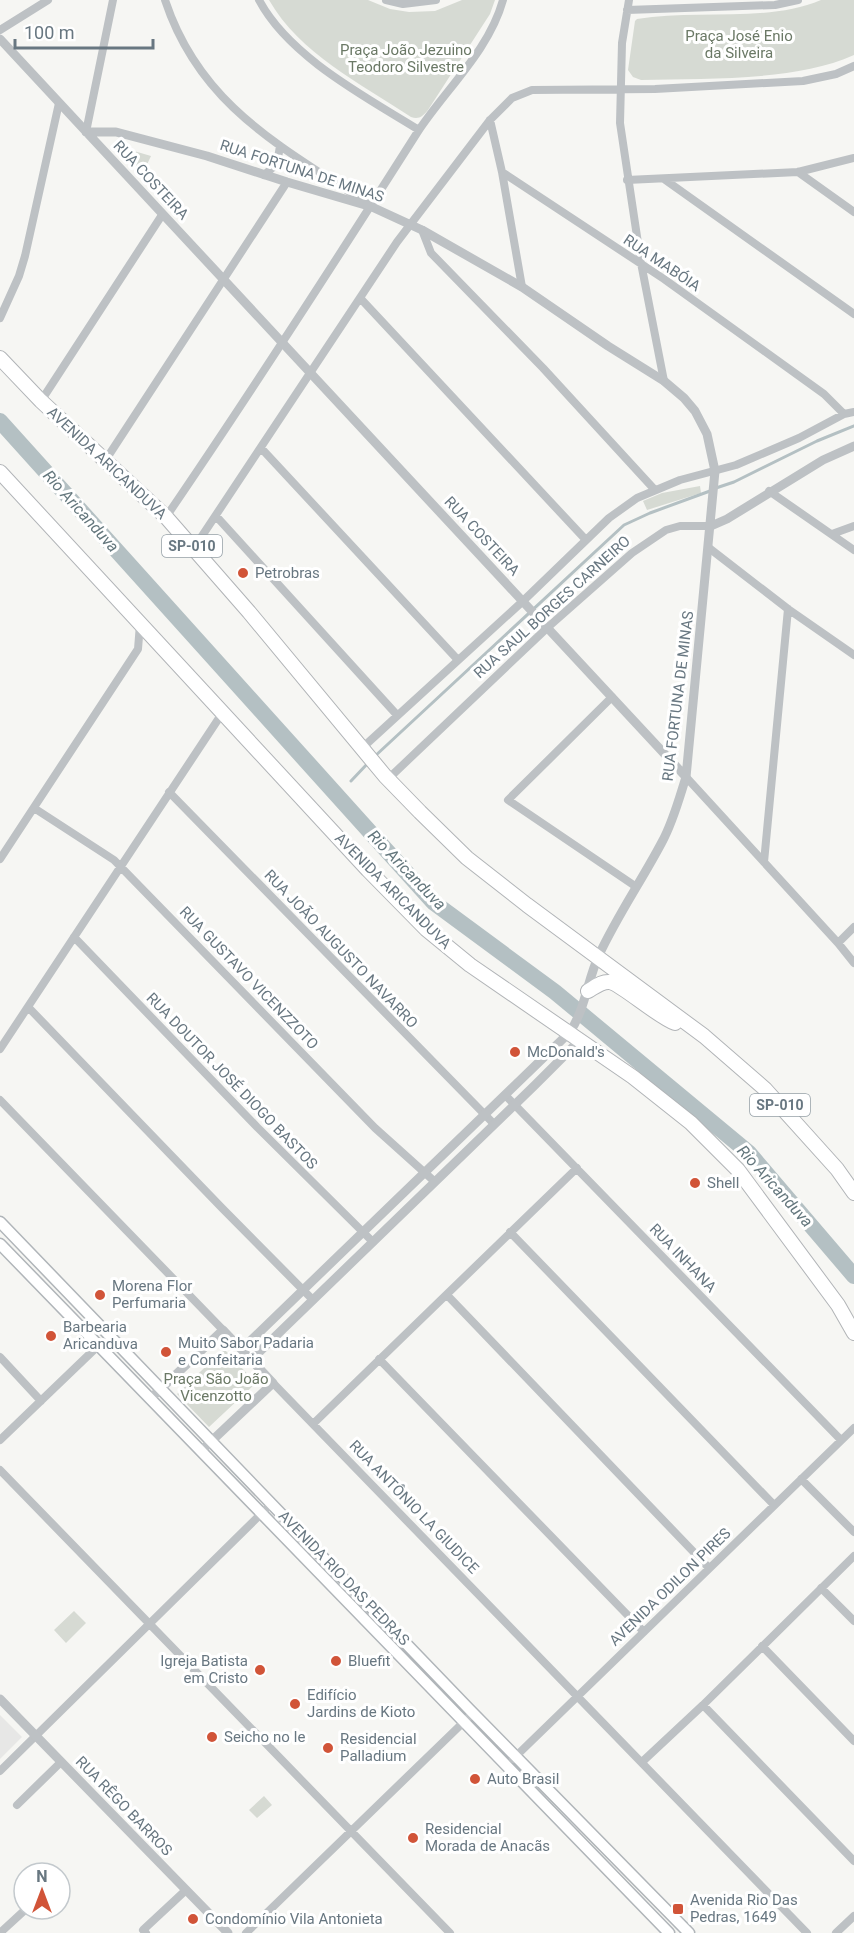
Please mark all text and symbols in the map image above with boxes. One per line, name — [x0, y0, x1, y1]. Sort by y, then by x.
scale bar — [15, 12, 153, 50]
text: 100 m — [24, 22, 75, 43]
park label: Praça José Enio da Silveira — [685, 27, 793, 62]
park label: Praça João Jezuino Teodoro Silvestre — [340, 41, 472, 76]
street label: RUA FORTUNA DE MINAS — [218, 136, 386, 206]
street label: RUA COSTEIRA — [110, 137, 192, 224]
street label: RUA MABÓIA — [620, 231, 704, 295]
street label: AVENIDA ARICANDUVA — [43, 403, 171, 523]
water label: Rio Aricanduva — [39, 466, 123, 556]
street label: RUA COSTEIRA — [441, 493, 523, 580]
street label: RUA SAUL BORGES CARNEIRO — [470, 532, 634, 682]
road number: SP-010 — [162, 535, 222, 557]
place label: Petrobras — [255, 564, 320, 582]
marker: Petrobras — [236, 566, 250, 580]
street label: RUA FORTUNA DE MINAS — [659, 610, 697, 782]
water label: Rio Aricanduva — [364, 826, 450, 914]
street label: AVENIDA ARICANDUVA — [331, 829, 455, 953]
street label: RUA JOÃO AUGUSTO NAVARRO — [261, 866, 421, 1032]
street label: RUA GUSTAVO VICENZZOTO — [176, 903, 322, 1053]
street label: RUA DOUTOR JOSÉ DIOGO BASTOS — [143, 989, 321, 1173]
place label: McDonald's — [527, 1043, 605, 1061]
marker: McDonald's — [508, 1045, 522, 1059]
road number: SP-010 — [750, 1094, 810, 1116]
water label: Rio Aricanduva — [733, 1141, 817, 1231]
place label: Shell — [707, 1174, 739, 1192]
marker: Shell — [688, 1176, 702, 1190]
street label: RUA INHANA — [646, 1220, 720, 1296]
place label: Morena Flor Perfumaria — [112, 1277, 192, 1312]
marker: Morena Flor Perfumaria — [93, 1288, 107, 1302]
place label: Barbearia Aricanduva — [63, 1318, 138, 1353]
marker: Barbearia Aricanduva — [44, 1329, 58, 1343]
place label: Muito Sabor Padaria e Confeitaria — [178, 1334, 314, 1369]
marker: Muito Sabor Padaria e Confeitaria — [159, 1345, 173, 1359]
park label: Praça São João Vicenzotto — [163, 1370, 269, 1405]
street label: RUA ANTÔNIO LA GIUDICE — [346, 1437, 483, 1578]
street label: AVENIDA RIO DAS PEDRAS — [275, 1507, 413, 1649]
street label: AVENIDA ODILON PIRES — [605, 1524, 735, 1650]
place label: Igreja Batista em Cristo — [160, 1652, 248, 1687]
place label: Bluefit — [348, 1652, 391, 1670]
marker: Bluefit — [329, 1654, 343, 1668]
marker: Igreja Batista em Cristo — [253, 1663, 267, 1677]
place label: Edifício Jardins de Kioto — [307, 1686, 415, 1721]
marker: Edifício Jardins de Kioto — [288, 1697, 302, 1711]
place label: Seicho no Ie — [224, 1728, 306, 1746]
marker: Seicho no Ie — [205, 1730, 219, 1744]
place label: Residencial Palladium — [340, 1730, 417, 1765]
marker: Residencial Palladium — [321, 1741, 335, 1755]
street label: RUA RÊGO BARROS — [72, 1753, 176, 1860]
place label: Auto Brasil — [487, 1770, 559, 1788]
marker: Auto Brasil — [468, 1772, 482, 1786]
place label: Residencial Morada de Anacãs — [425, 1820, 550, 1855]
marker: Residencial Morada de Anacãs — [406, 1831, 420, 1845]
north arrow — [12, 1861, 72, 1921]
text: N — [36, 1867, 48, 1886]
place label: Avenida Rio Das Pedras, 1649 — [690, 1891, 798, 1926]
marker: Avenida Rio Das Pedras, 1649 — [671, 1902, 685, 1916]
place label: Condomínio Vila Antonieta — [205, 1910, 383, 1928]
marker: Condomínio Vila Antonieta — [186, 1912, 200, 1926]

